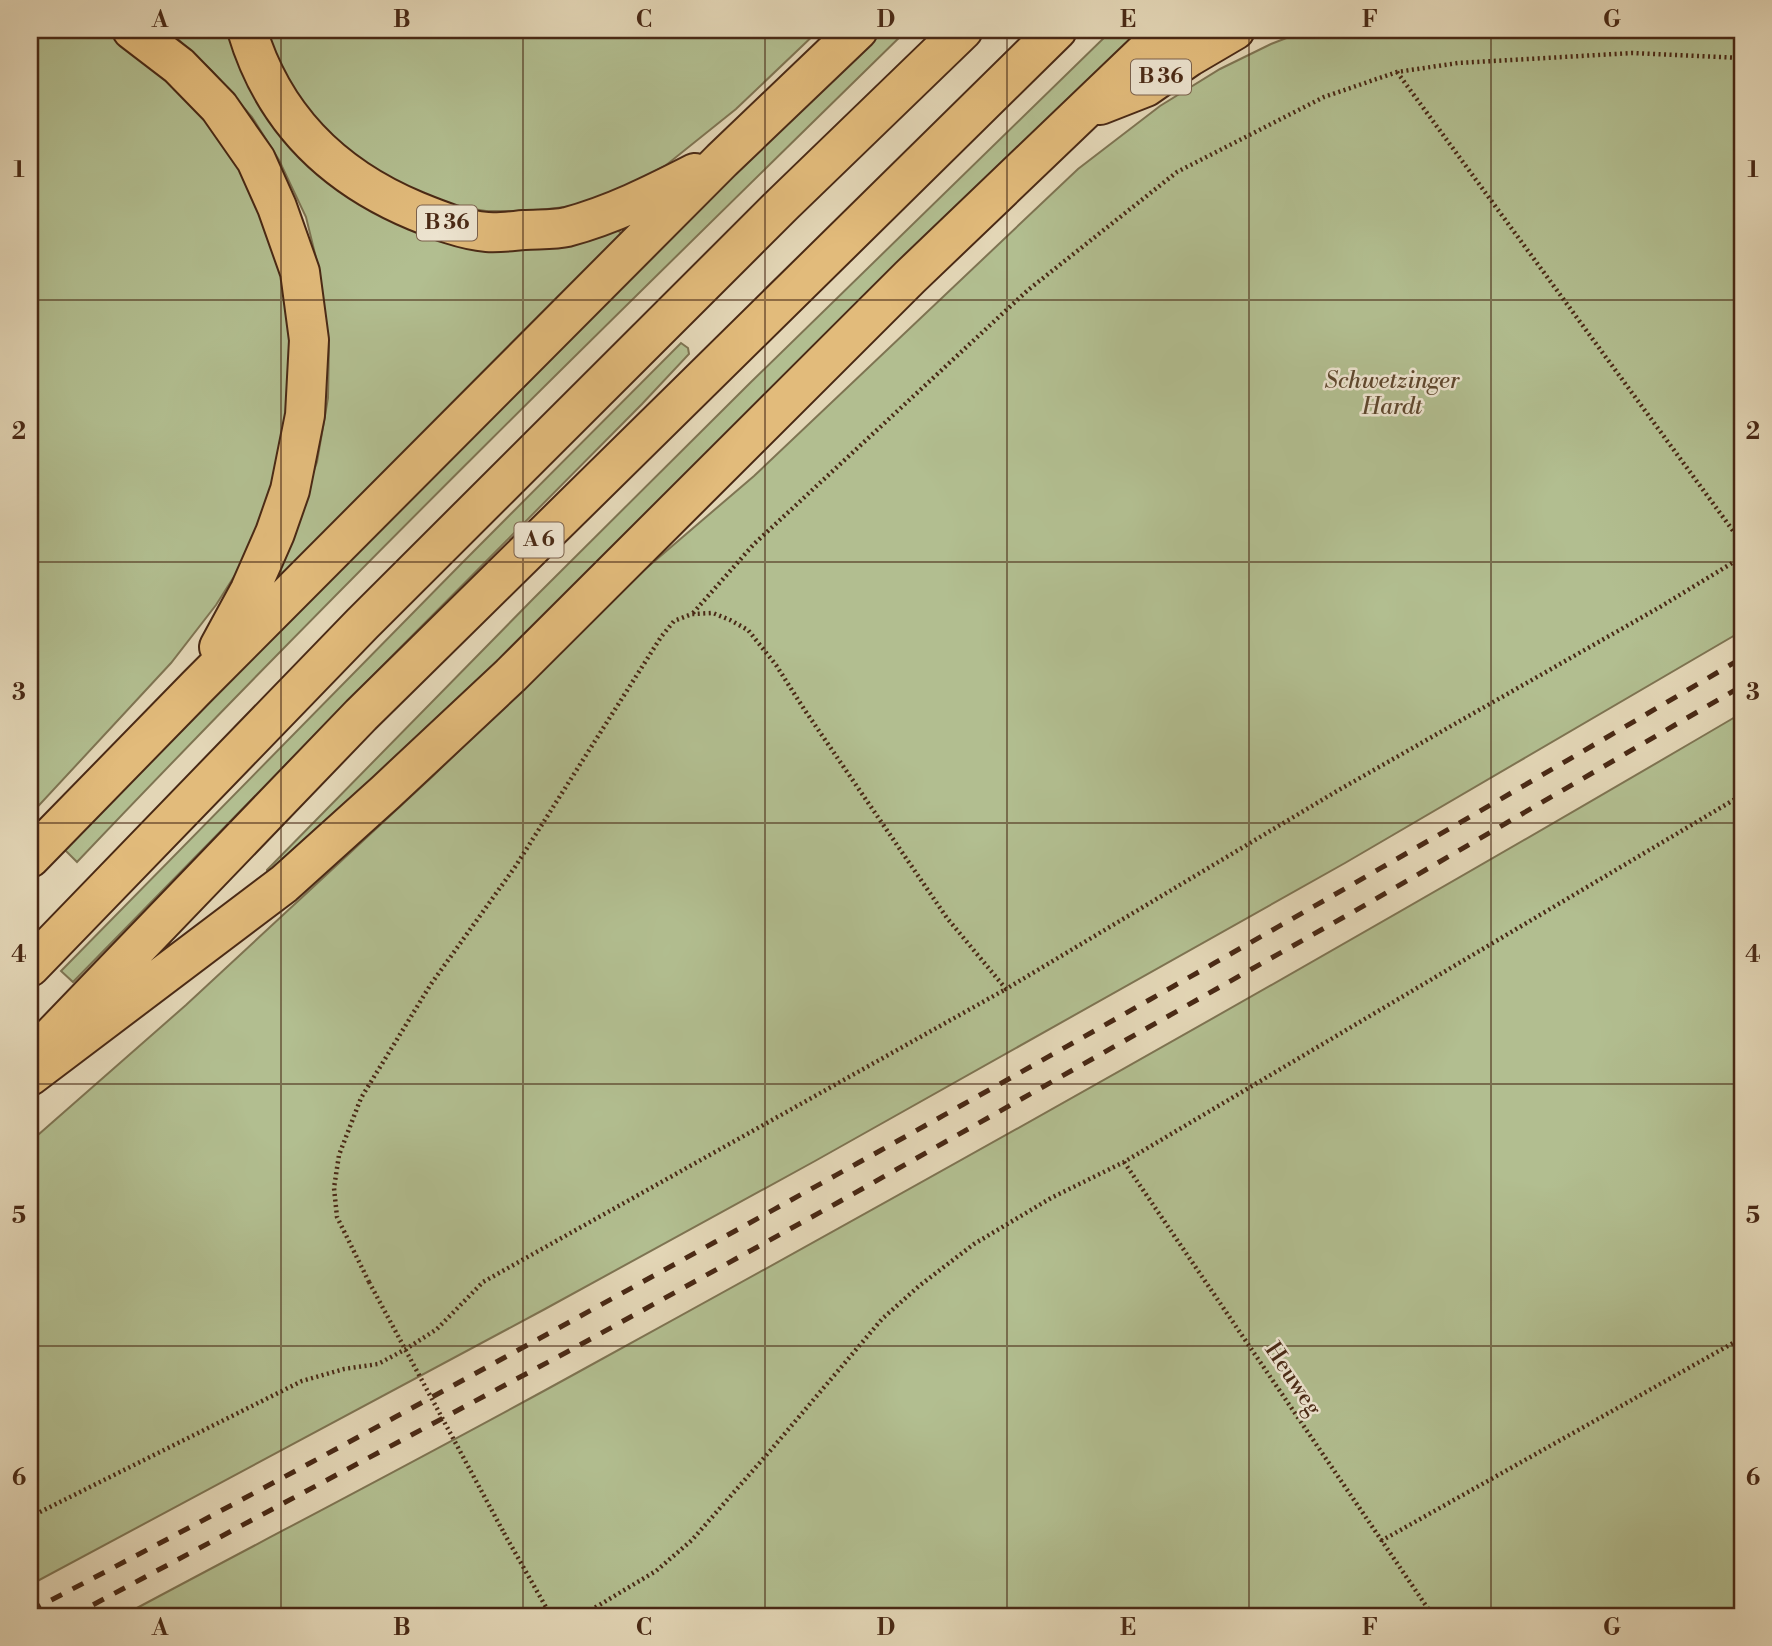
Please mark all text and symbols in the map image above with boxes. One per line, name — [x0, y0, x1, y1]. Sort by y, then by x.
text: A — [151, 6, 169, 34]
text: B — [393, 6, 411, 34]
text: C — [636, 6, 652, 34]
text: D — [877, 6, 895, 34]
text: E — [1120, 6, 1136, 34]
text: F — [1362, 6, 1378, 34]
text: G — [1603, 6, 1621, 34]
road number: B 36 — [1131, 60, 1191, 94]
text: 1 — [13, 156, 25, 184]
text: 1 — [1747, 156, 1759, 184]
road number: B 36 — [417, 206, 477, 241]
park label: Schwetzinger Hardt — [1324, 367, 1461, 421]
text: 2 — [12, 418, 26, 446]
text: 2 — [1746, 418, 1760, 446]
road number: A 6 — [514, 522, 564, 558]
text: 3 — [12, 679, 26, 707]
text: 3 — [1746, 679, 1760, 707]
text: 4 — [11, 941, 27, 969]
text: 4 — [1745, 941, 1761, 969]
text: 5 — [12, 1202, 26, 1230]
text: 5 — [1746, 1202, 1760, 1230]
street label: Heuweg — [1258, 1337, 1328, 1421]
text: 6 — [12, 1464, 26, 1492]
text: 6 — [1746, 1464, 1760, 1492]
text: A — [151, 1614, 169, 1642]
text: B — [393, 1614, 411, 1642]
text: C — [636, 1614, 652, 1642]
text: D — [877, 1614, 895, 1642]
text: E — [1120, 1614, 1136, 1642]
text: F — [1362, 1614, 1378, 1642]
text: G — [1603, 1614, 1621, 1642]

